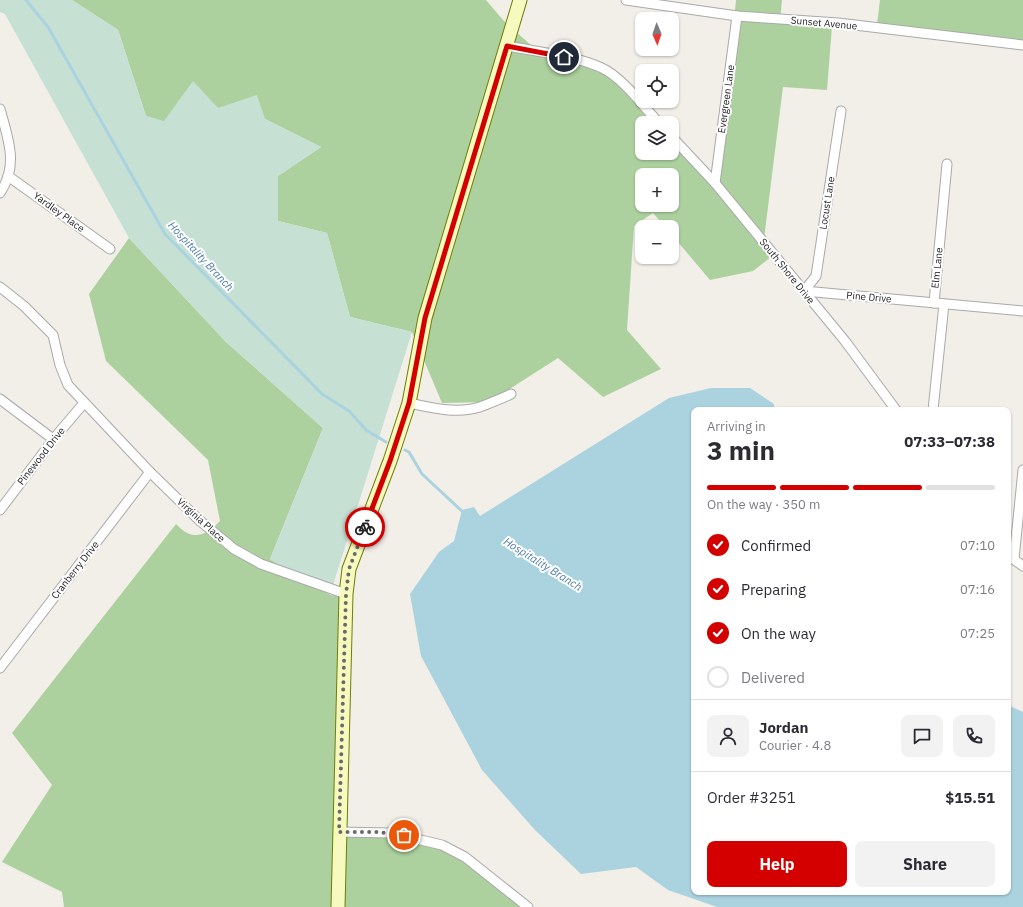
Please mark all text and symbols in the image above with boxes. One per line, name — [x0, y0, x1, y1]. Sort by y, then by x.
north arrow — [635, 12, 679, 56]
map controls — [635, 12, 679, 264]
street label: Sunset Avenue — [790, 14, 858, 32]
pin — [547, 40, 581, 74]
icon: home — [553, 46, 575, 68]
street label: Evergreen Lane — [715, 63, 737, 134]
button: locate — [635, 64, 679, 108]
button: layers — [635, 116, 679, 160]
button: + — [635, 168, 679, 212]
street label: Locust Lane — [816, 175, 838, 230]
street label: Yardley Place — [31, 189, 88, 235]
water label: Hospitality Branch — [165, 218, 237, 294]
button: − — [635, 220, 679, 264]
street label: South Shore Drive — [757, 236, 818, 307]
street label: Elm Lane — [928, 246, 946, 289]
street label: Pine Drive — [846, 289, 893, 305]
text: Arriving in — [707, 418, 766, 435]
street label: Pinewood Drive — [14, 424, 68, 488]
text: 07:33–07:38 — [904, 432, 995, 451]
text: 3 min — [707, 433, 775, 467]
street label: Virginia Place — [174, 495, 228, 545]
text: On the way · 350 m — [707, 496, 820, 513]
courier — [345, 507, 385, 547]
icon: bike — [354, 516, 376, 538]
water label: Hospitality Branch — [501, 534, 585, 594]
icon: check — [707, 534, 729, 556]
text: Confirmed — [741, 536, 811, 555]
text: 07:10 — [960, 537, 995, 554]
street label: Cranberry Drive — [48, 538, 102, 602]
icon: check — [707, 578, 729, 600]
text: Preparing — [741, 580, 806, 599]
text: 07:16 — [960, 581, 995, 598]
icon: check — [707, 622, 729, 644]
text: On the way — [741, 624, 816, 643]
text: 07:25 — [960, 625, 995, 642]
text: Delivered — [741, 668, 805, 687]
button: person — [707, 715, 749, 757]
button: chat — [901, 715, 943, 757]
button: phone — [953, 715, 995, 757]
text: Jordan — [759, 718, 808, 737]
text: Courier · 4.8 — [759, 737, 831, 754]
text: Order #3251 — [707, 788, 796, 807]
text: $15.51 — [945, 788, 995, 807]
pin — [387, 818, 421, 852]
icon: bag — [393, 824, 415, 846]
button: Help — [707, 841, 847, 887]
button: Share — [855, 841, 995, 887]

